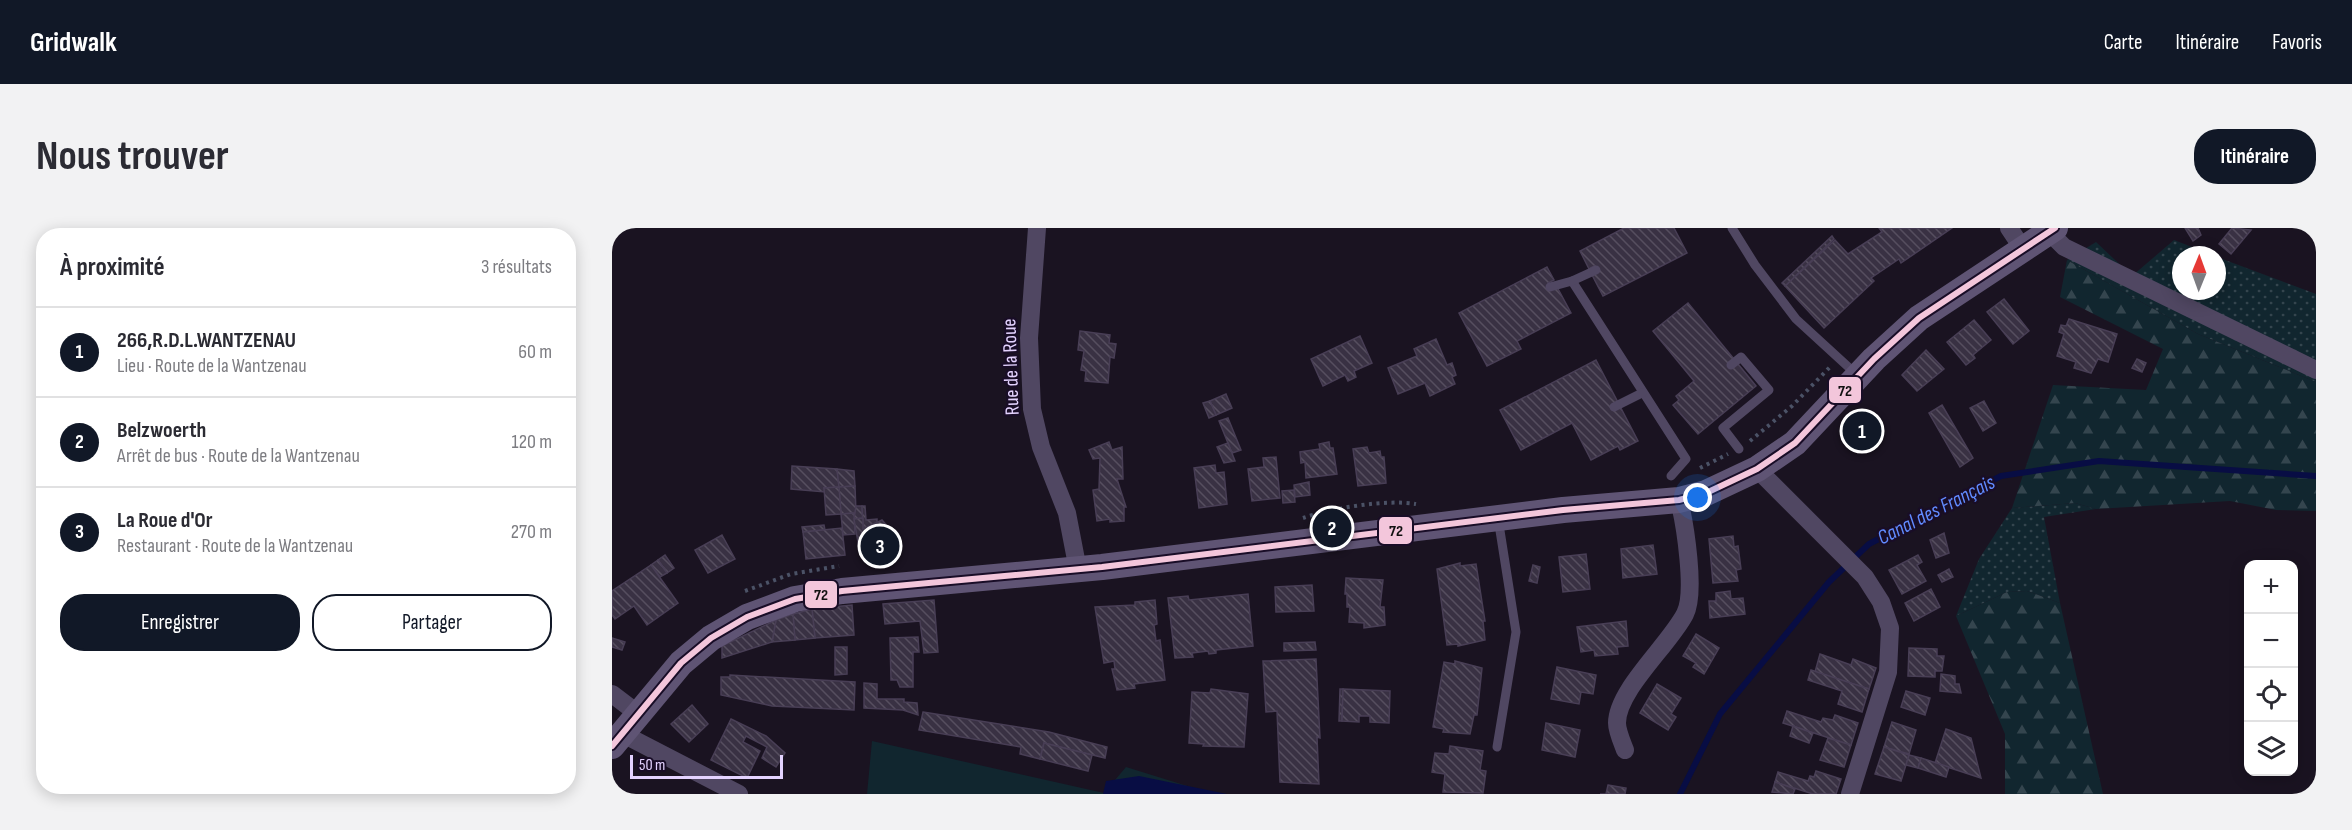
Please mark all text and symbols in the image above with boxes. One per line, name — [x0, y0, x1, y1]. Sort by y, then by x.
text: Gridwalk — [30, 26, 117, 59]
text: Carte — [2104, 30, 2143, 55]
text: Itinéraire — [2176, 30, 2239, 55]
text: Favoris — [2272, 30, 2322, 55]
button: Itinéraire — [2194, 129, 2316, 184]
text: Nous trouver — [36, 131, 229, 182]
north arrow — [2172, 246, 2226, 300]
text: À proximité — [60, 252, 165, 283]
text: 3 résultats — [481, 255, 552, 279]
street label: Rue de la Roue — [997, 318, 1025, 416]
text: 266,R.D.L.WANTZENAU — [117, 327, 296, 354]
text: 1 — [76, 340, 83, 364]
text: 60 m — [518, 340, 552, 364]
text: Lieu · Route de la Wantzenau — [117, 354, 307, 378]
line badge: 72 — [1828, 376, 1862, 404]
text: 72 — [1838, 382, 1852, 401]
pin: 1 — [1842, 408, 1882, 454]
text: Belzwoerth — [117, 417, 206, 444]
text: 2 — [75, 430, 84, 454]
text: 120 m — [512, 430, 552, 454]
text: Arrêt de bus · Route de la Wantzenau — [117, 444, 360, 468]
water label: Canal des Français — [1873, 469, 2000, 550]
your location — [1683, 483, 1712, 512]
pin: 2 — [1312, 506, 1352, 550]
text: La Roue d'Or — [117, 507, 213, 534]
line badge: 72 — [1378, 516, 1413, 545]
text: 3 — [75, 520, 84, 544]
text: 270 m — [511, 520, 552, 544]
text: 72 — [1389, 522, 1403, 541]
pin: 3 — [860, 524, 900, 568]
text: Restaurant · Route de la Wantzenau — [117, 534, 353, 558]
map controls — [2244, 560, 2298, 776]
button: + — [2244, 560, 2298, 614]
line badge: 72 — [804, 580, 838, 609]
text: 72 — [814, 586, 828, 605]
button: Enregistrer — [60, 594, 300, 651]
button: Partager — [312, 594, 552, 651]
button: − — [2244, 614, 2298, 668]
button: locate — [2244, 668, 2298, 722]
button: layers — [2244, 722, 2298, 776]
scale bar — [630, 752, 783, 780]
text: 50 m — [639, 756, 665, 775]

